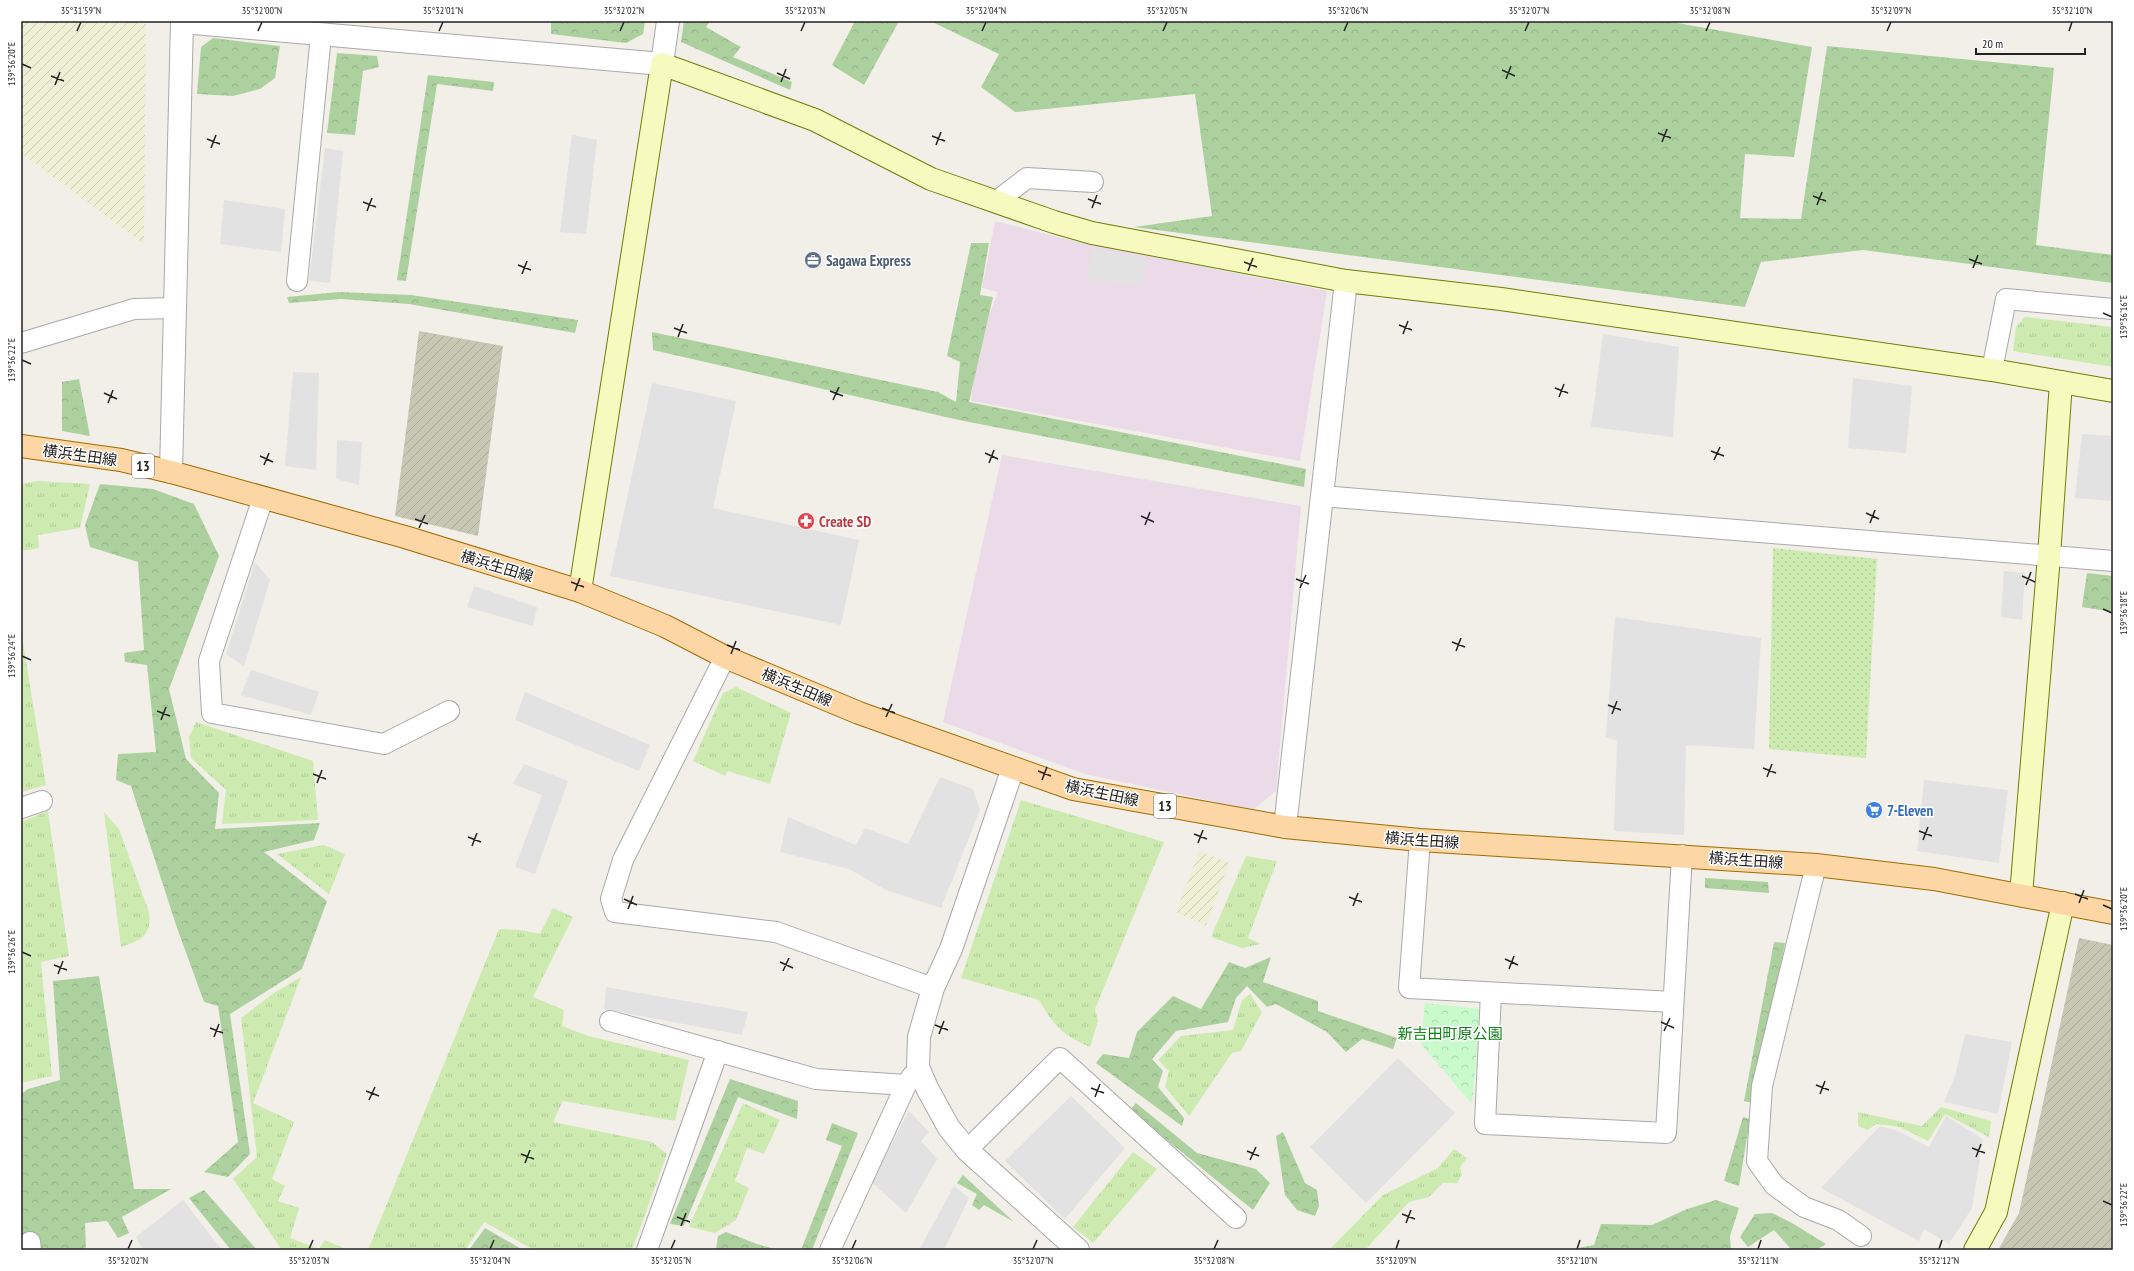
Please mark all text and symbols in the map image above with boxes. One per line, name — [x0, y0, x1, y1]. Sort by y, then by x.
text: 35°31'59"N — [61, 4, 101, 17]
text: 35°32'00"N — [242, 4, 282, 17]
text: 35°32'01"N — [423, 4, 463, 17]
text: 35°32'02"N — [604, 4, 644, 17]
text: 35°32'03"N — [785, 4, 825, 17]
text: 35°32'04"N — [966, 4, 1006, 17]
text: 35°32'05"N — [1147, 4, 1187, 17]
text: 35°32'06"N — [1328, 4, 1368, 17]
text: 35°32'07"N — [1509, 4, 1549, 17]
text: 35°32'08"N — [1690, 4, 1730, 17]
text: 35°32'09"N — [1871, 4, 1911, 17]
text: 35°32'10"N — [2052, 4, 2092, 17]
scale bar — [1976, 30, 2085, 56]
text: 20 m — [1982, 36, 2003, 51]
text: 139°36'20"E — [5, 42, 18, 86]
office icon: Sagawa Express — [803, 250, 823, 270]
place label: Sagawa Express — [826, 251, 911, 270]
text: 139°36'16"E — [2117, 295, 2130, 339]
text: 139°36'22"E — [5, 338, 18, 382]
street label: 横浜生田線 — [42, 440, 118, 470]
road number: 13 — [132, 454, 154, 478]
pharmacy icon: Create SD — [796, 511, 816, 531]
place label: Create SD — [819, 512, 871, 531]
street label: 横浜生田線 — [458, 546, 536, 586]
text: 139°36'18"E — [2117, 591, 2130, 635]
text: 139°36'24"E — [5, 634, 18, 678]
street label: 横浜生田線 — [759, 664, 835, 710]
street label: 横浜生田線 — [1063, 776, 1141, 810]
road number: 13 — [1154, 794, 1176, 818]
supermarket icon: 7-Eleven — [1864, 800, 1884, 820]
place label: 7-Eleven — [1887, 801, 1934, 820]
street label: 横浜生田線 — [1384, 828, 1460, 852]
street label: 横浜生田線 — [1708, 848, 1784, 872]
text: 139°36'20"E — [2117, 887, 2130, 931]
text: 139°36'26"E — [5, 930, 18, 974]
park label: 新吉田町原公園 — [1397, 1024, 1503, 1043]
text: 139°36'22"E — [2117, 1183, 2130, 1227]
text: 35°32'02"N — [108, 1254, 148, 1267]
text: 35°32'03"N — [289, 1254, 329, 1267]
text: 35°32'04"N — [470, 1254, 510, 1267]
text: 35°32'05"N — [651, 1254, 691, 1267]
text: 35°32'06"N — [832, 1254, 872, 1267]
text: 35°32'07"N — [1013, 1254, 1053, 1267]
text: 35°32'08"N — [1194, 1254, 1234, 1267]
text: 35°32'09"N — [1376, 1254, 1416, 1267]
text: 35°32'10"N — [1557, 1254, 1597, 1267]
text: 35°32'11"N — [1738, 1254, 1778, 1267]
text: 35°32'12"N — [1919, 1254, 1959, 1267]

